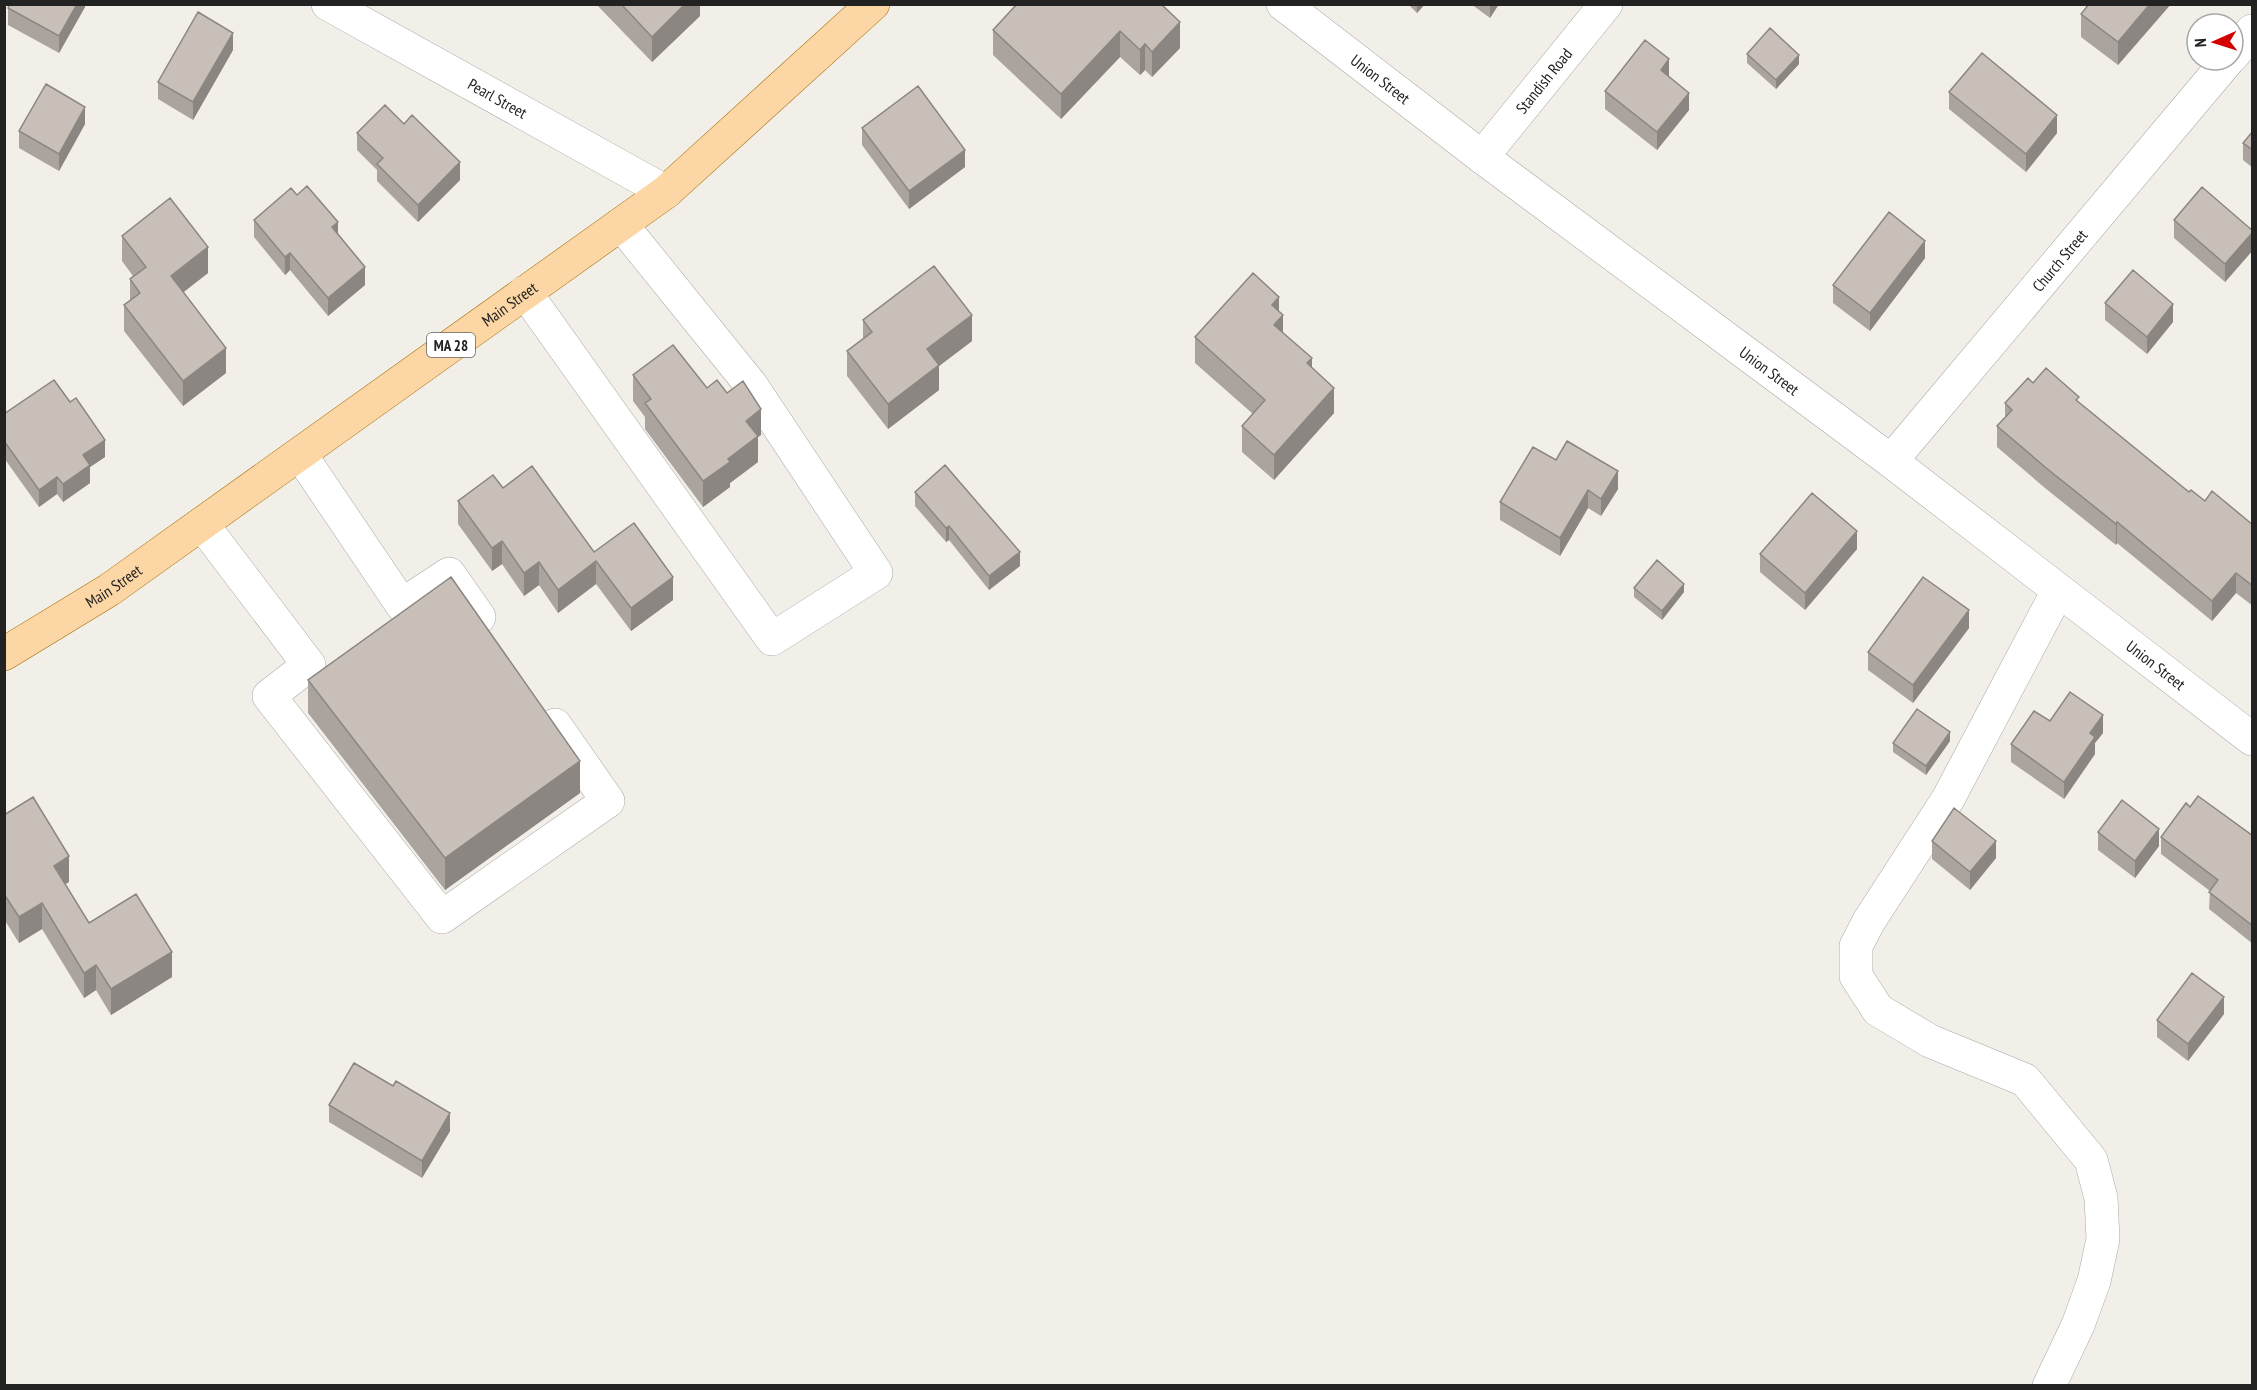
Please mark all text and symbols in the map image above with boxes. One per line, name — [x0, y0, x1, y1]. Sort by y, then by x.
north arrow — [2185, 12, 2245, 72]
text: N — [2190, 38, 2210, 48]
street label: Standish Road — [1511, 44, 1576, 118]
street label: Union Street — [1347, 50, 1415, 108]
street label: Pearl Street — [465, 74, 531, 123]
street label: Church Street — [2028, 225, 2092, 296]
street label: Main Street — [478, 277, 542, 331]
road number: MA 28 — [427, 333, 475, 357]
street label: Union Street — [1736, 342, 1804, 400]
street label: Main Street — [82, 559, 146, 612]
street label: Union Street — [2122, 636, 2190, 694]

